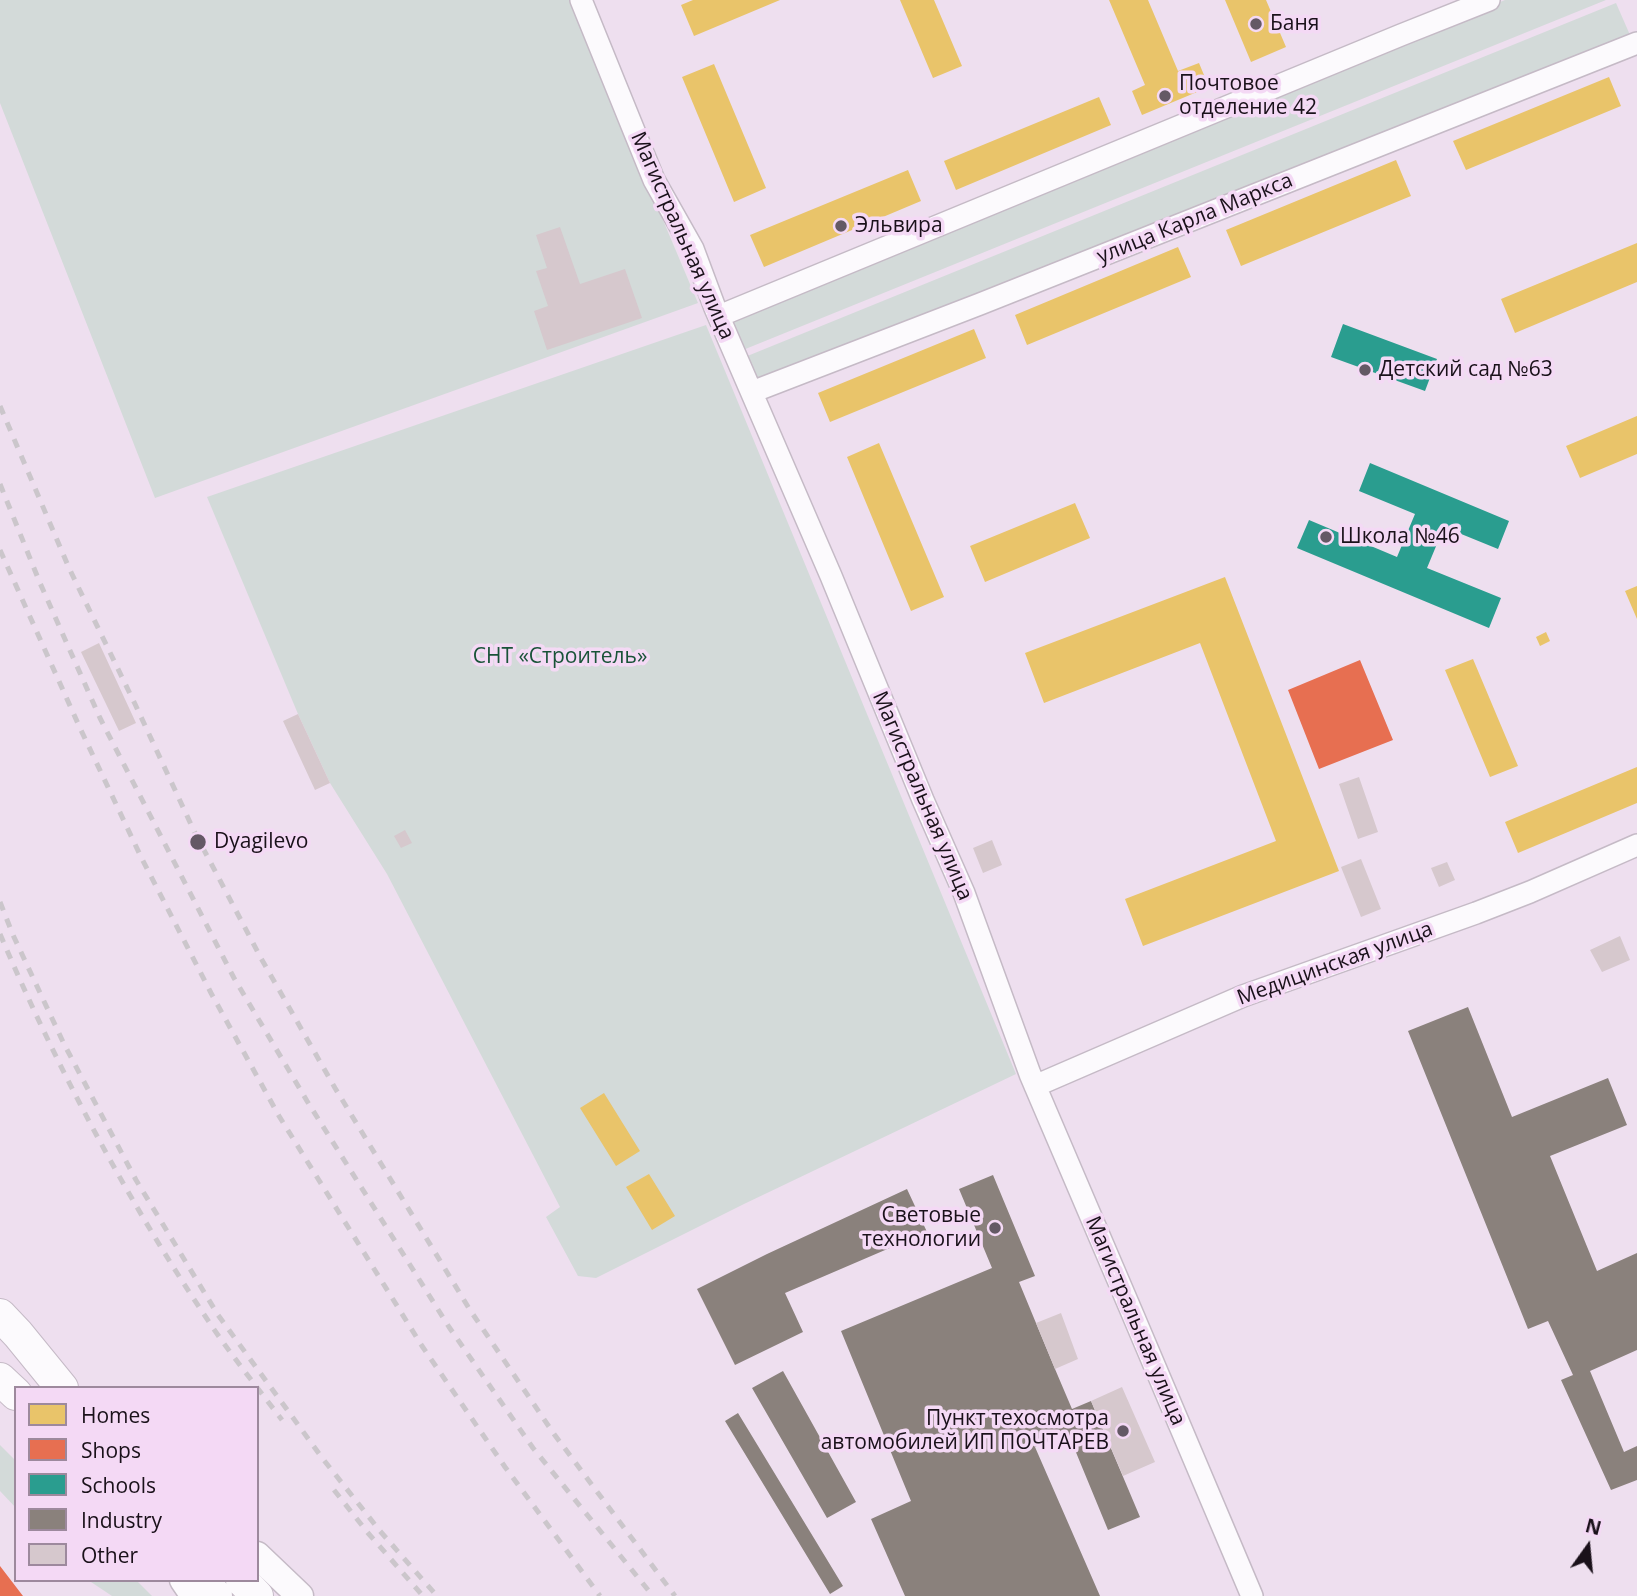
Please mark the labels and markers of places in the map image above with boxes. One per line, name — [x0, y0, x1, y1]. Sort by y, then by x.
place label: Баня — [1270, 11, 1319, 37]
marker: Баня — [1248, 16, 1264, 32]
place label: Почтовое отделение 42 — [1179, 71, 1317, 121]
marker: Почтовое отделение 42 — [1157, 88, 1173, 104]
place label: Эльвира — [855, 213, 943, 239]
marker: Эльвира — [833, 218, 849, 234]
place label: Детский сад №63 — [1379, 357, 1553, 383]
marker: Детский сад №63 — [1357, 362, 1373, 378]
place label: Школа №46 — [1340, 524, 1460, 550]
marker: Школа №46 — [1318, 529, 1334, 545]
place label: Dyagilevo — [214, 829, 308, 855]
marker: Dyagilevo — [188, 832, 208, 852]
place label: Световые технологии — [862, 1203, 981, 1253]
marker: Световые технологии — [987, 1220, 1003, 1236]
place label: Пункт техосмотра автомобилей ИП ПОЧТАРЕВ — [821, 1406, 1109, 1456]
marker: Пункт техосмотра автомобилей ИП ПОЧТАРЕВ — [1115, 1423, 1131, 1439]

